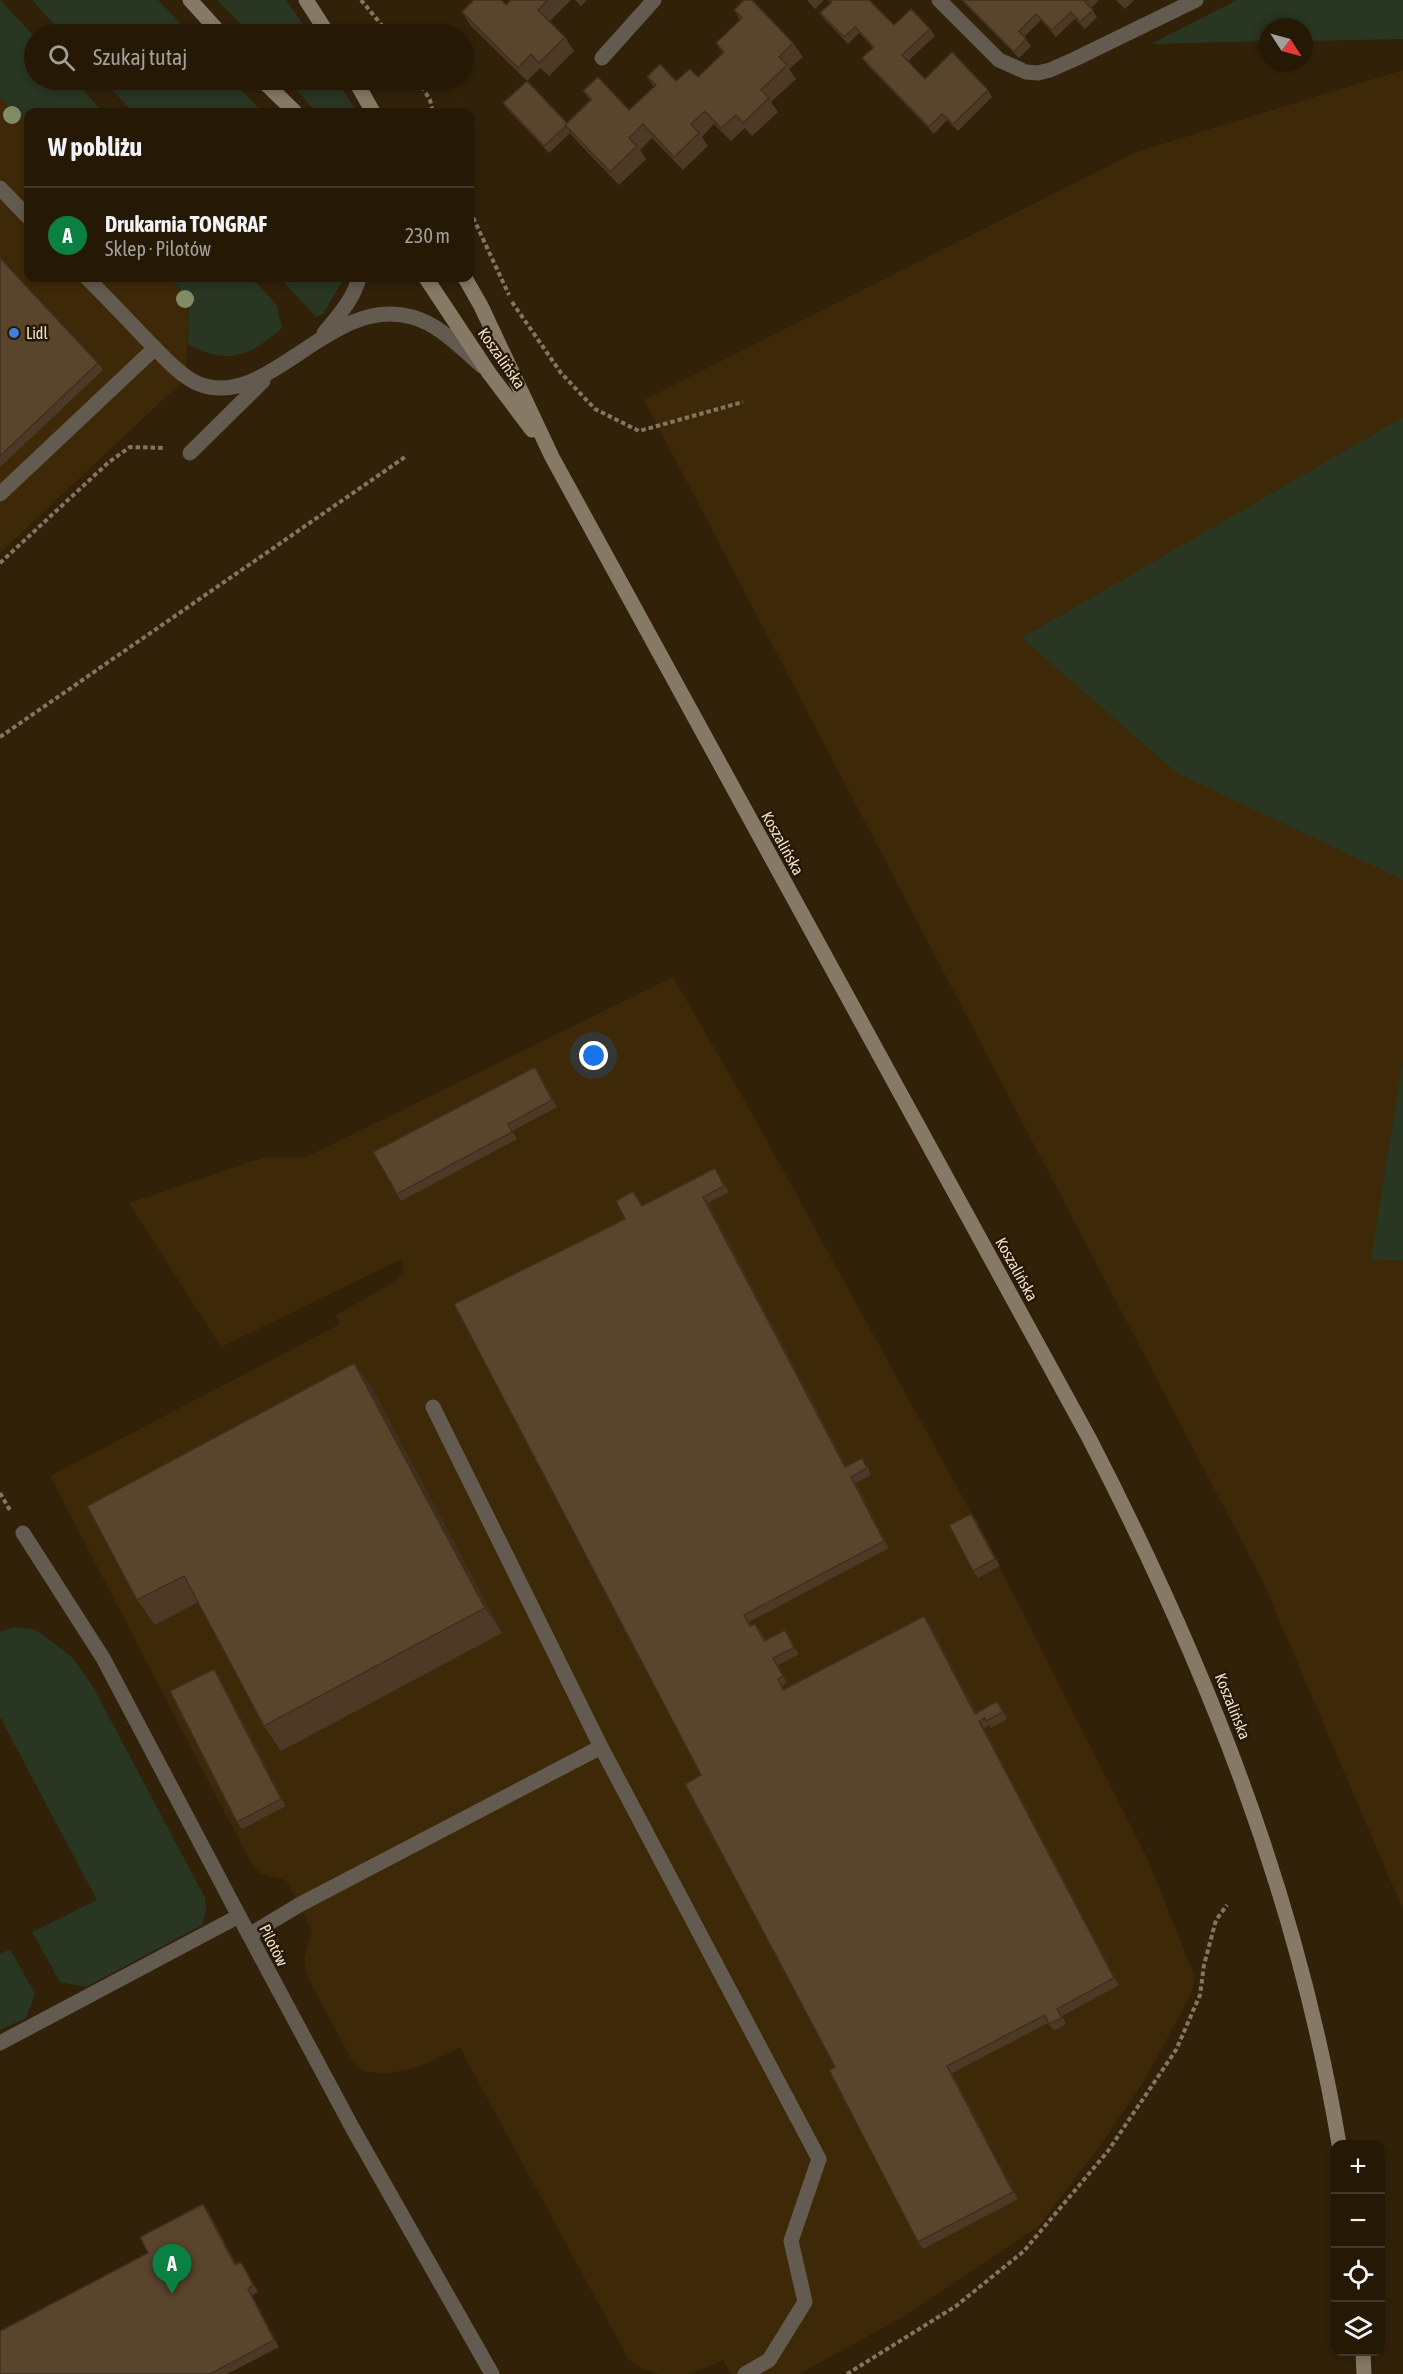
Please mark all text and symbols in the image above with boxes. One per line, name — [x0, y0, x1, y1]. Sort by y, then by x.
north arrow — [1259, 18, 1313, 72]
search box — [24, 24, 474, 90]
icon: search — [45, 41, 78, 74]
text: Szukaj tutaj — [93, 44, 187, 70]
text: W pobliżu — [48, 132, 142, 162]
text: Drukarnia TONGRAF — [105, 211, 267, 237]
text: A — [63, 224, 72, 247]
text: 230 m — [405, 224, 450, 247]
text: Sklep · Pilotów — [105, 237, 211, 260]
place label: Lidl — [26, 324, 48, 342]
street label: Koszalińska — [475, 324, 529, 392]
marker: Lidl — [7, 326, 21, 340]
street label: Koszalińska — [758, 808, 808, 878]
your location — [579, 1041, 608, 1070]
street label: Koszalińska — [992, 1234, 1042, 1304]
street label: Koszalińska — [1212, 1670, 1254, 1742]
street label: Pilotów — [256, 1921, 292, 1969]
map controls — [1331, 2140, 1385, 2356]
button: + — [1331, 2140, 1385, 2194]
button: − — [1331, 2194, 1385, 2248]
pin: A — [152, 2244, 192, 2294]
button: locate — [1331, 2248, 1385, 2302]
button: layers — [1331, 2302, 1385, 2356]

